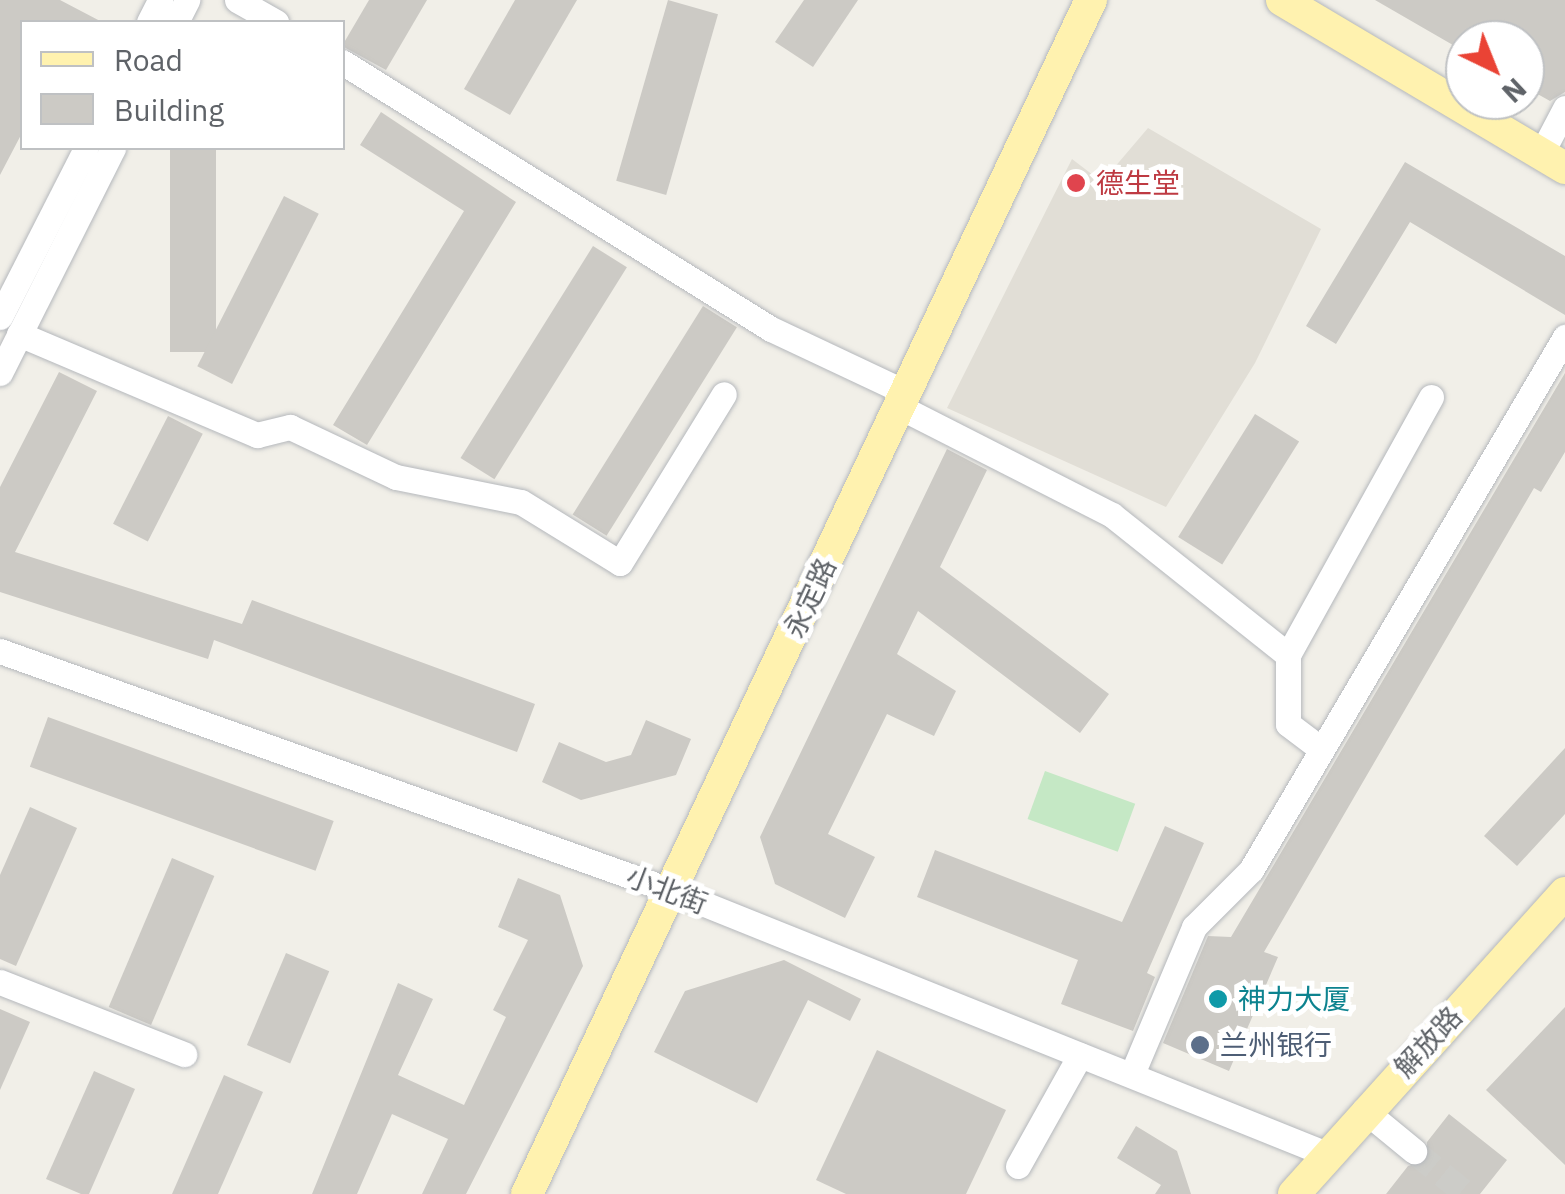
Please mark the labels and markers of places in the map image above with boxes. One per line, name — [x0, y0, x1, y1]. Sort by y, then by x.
place label: 德生堂 — [1096, 166, 1180, 200]
marker: 德生堂 — [1065, 172, 1087, 194]
place label: 神力大厦 — [1238, 982, 1350, 1016]
marker: 神力大厦 — [1207, 988, 1229, 1010]
place label: 兰州银行 — [1220, 1028, 1332, 1062]
marker: 兰州银行 — [1189, 1034, 1211, 1056]

